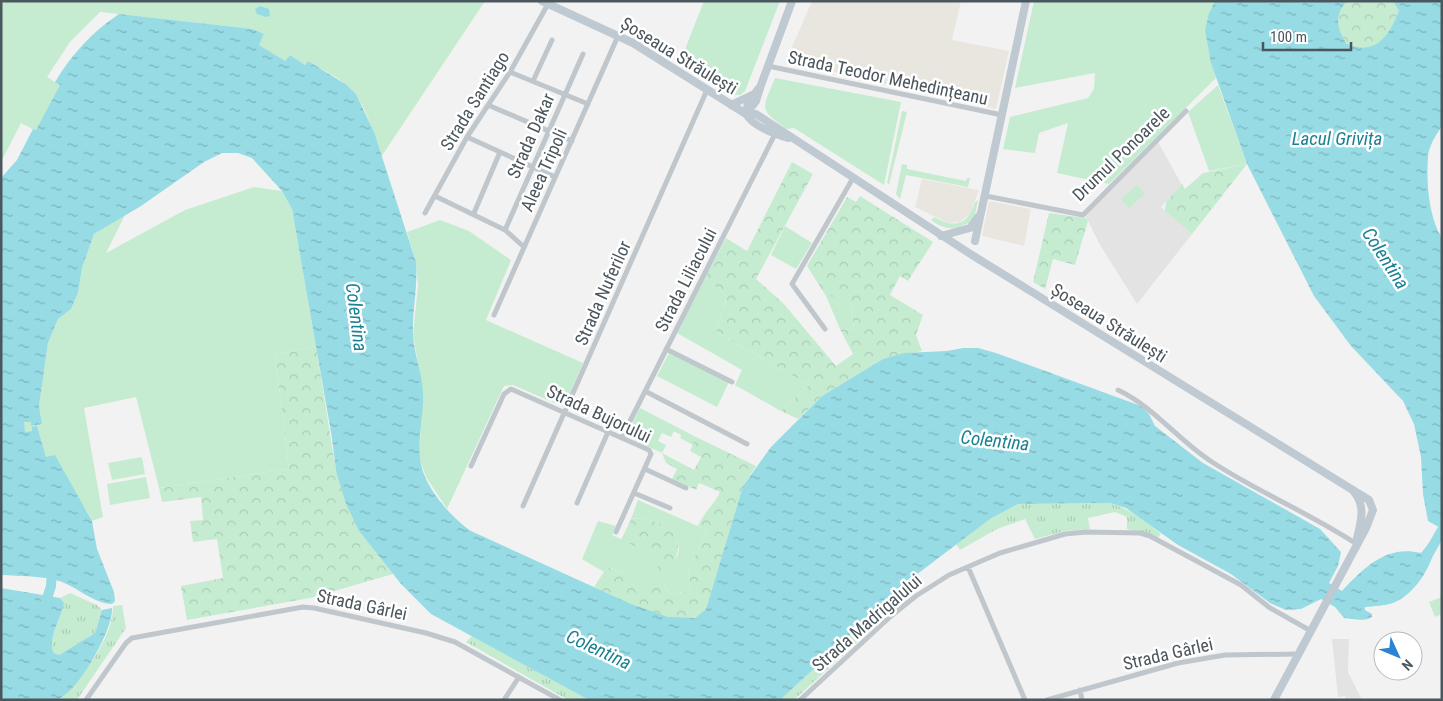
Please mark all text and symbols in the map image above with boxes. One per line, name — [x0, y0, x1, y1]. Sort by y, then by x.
street label: Șoseaua Străulești — [617, 12, 741, 100]
scale bar — [1263, 20, 1350, 52]
text: 100 m — [1270, 28, 1307, 46]
street label: Strada Teodor Mehedințeanu — [786, 46, 990, 110]
street label: Strada Santiago — [436, 47, 513, 154]
street label: Strada Dakar — [502, 89, 559, 182]
street label: Drumul Ponoarele — [1068, 102, 1173, 205]
street label: Aleea Tripoli — [516, 125, 571, 214]
water label: Lacul Grivița — [1292, 127, 1382, 150]
water label: Colentina — [1357, 223, 1414, 293]
street label: Strada Liliacului — [650, 224, 721, 335]
street label: Strada Nuferilor — [570, 237, 635, 348]
street label: Șoseaua Străulești — [1047, 279, 1171, 367]
water label: Colentina — [341, 281, 372, 353]
street label: Strada Bujorului — [544, 380, 655, 447]
water label: Colentina — [959, 425, 1030, 456]
street label: Strada Madrigalului — [808, 569, 926, 676]
street label: Strada Gârlei — [315, 585, 409, 624]
water label: Colentina — [563, 624, 635, 674]
north arrow — [1373, 631, 1423, 681]
street label: Strada Gârlei — [1121, 633, 1215, 674]
text: N — [1399, 656, 1416, 674]

